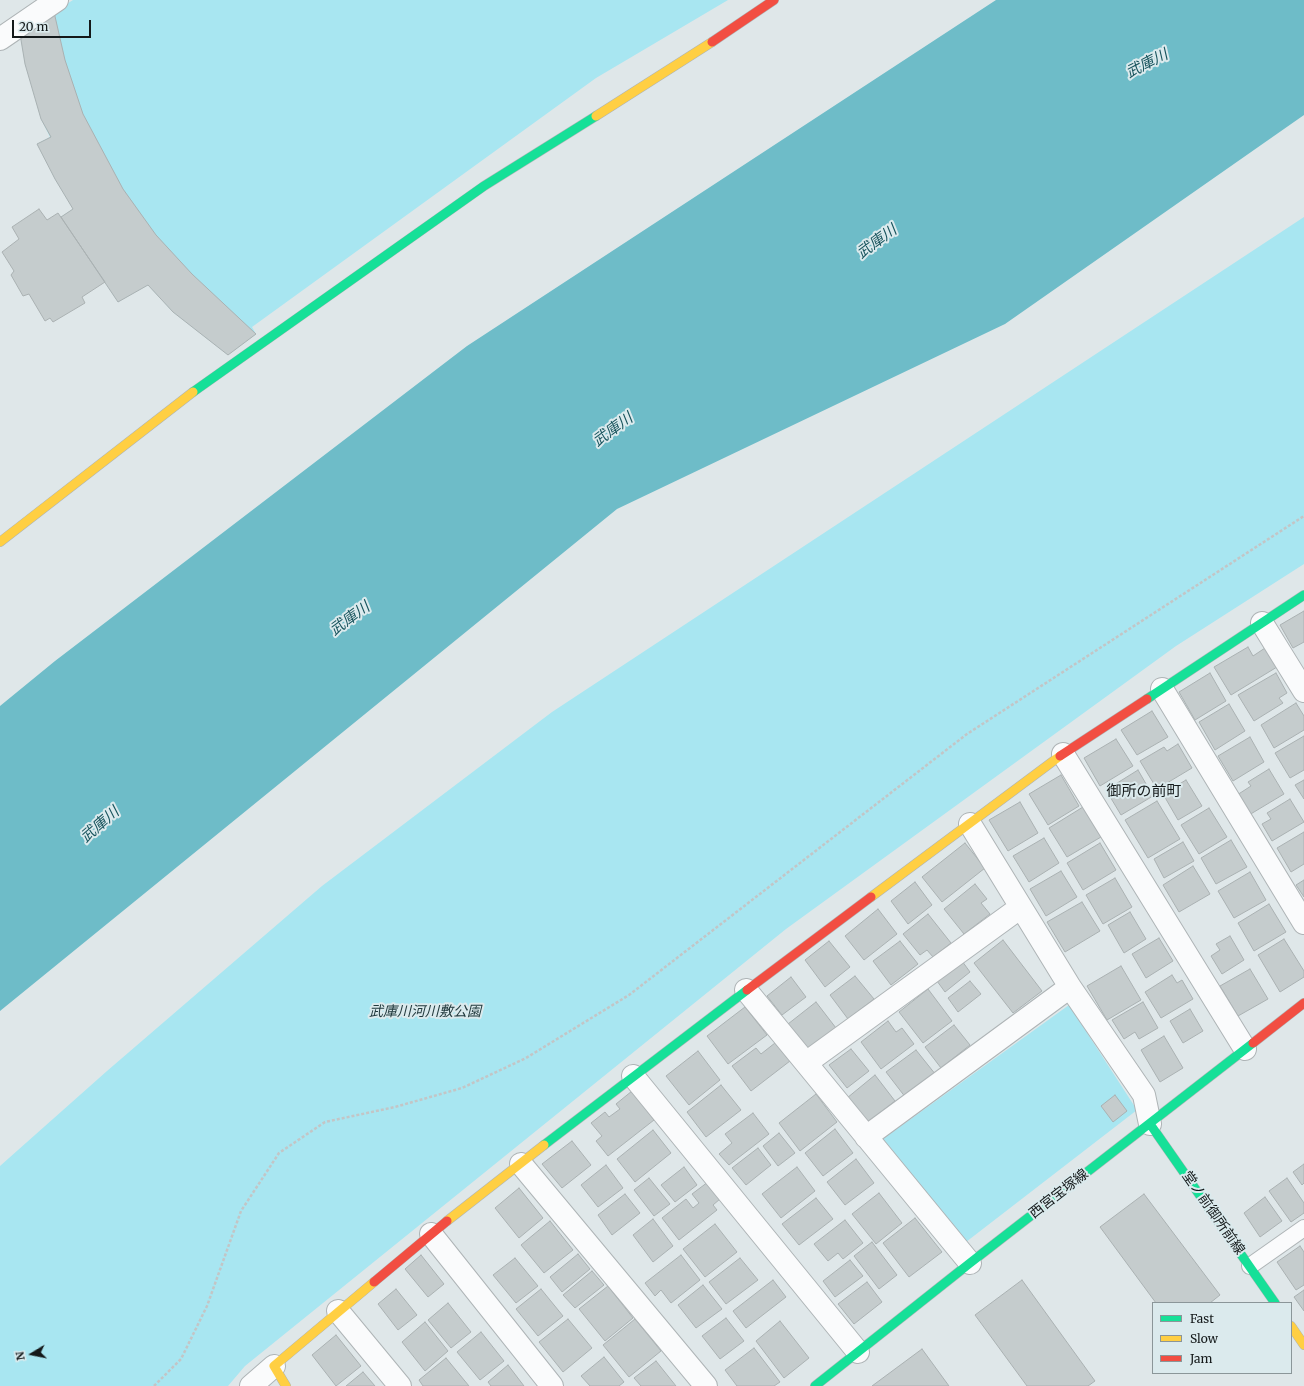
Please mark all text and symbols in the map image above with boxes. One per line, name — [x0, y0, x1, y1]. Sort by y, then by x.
scale bar — [14, 12, 93, 38]
text: 20 m — [19, 19, 48, 34]
water label: 武庫川 — [1123, 46, 1171, 82]
water label: 武庫川 — [854, 221, 900, 263]
water label: 武庫川 — [590, 409, 636, 451]
water label: 武庫川 — [327, 598, 373, 640]
district label: 御所の前町 — [1107, 783, 1181, 801]
water label: 武庫川 — [77, 803, 123, 847]
park label: 武庫川河川敷公園 — [369, 1004, 481, 1020]
street label: 西宮宝塚線 — [1026, 1166, 1092, 1222]
street label: 堂ノ前御所前線 — [1178, 1168, 1248, 1258]
legend — [1152, 1302, 1292, 1374]
text: Fast — [1190, 1311, 1214, 1326]
text: Slow — [1190, 1331, 1218, 1346]
north arrow — [12, 1334, 52, 1374]
text: N — [13, 1351, 28, 1362]
text: Jam — [1190, 1351, 1212, 1366]

